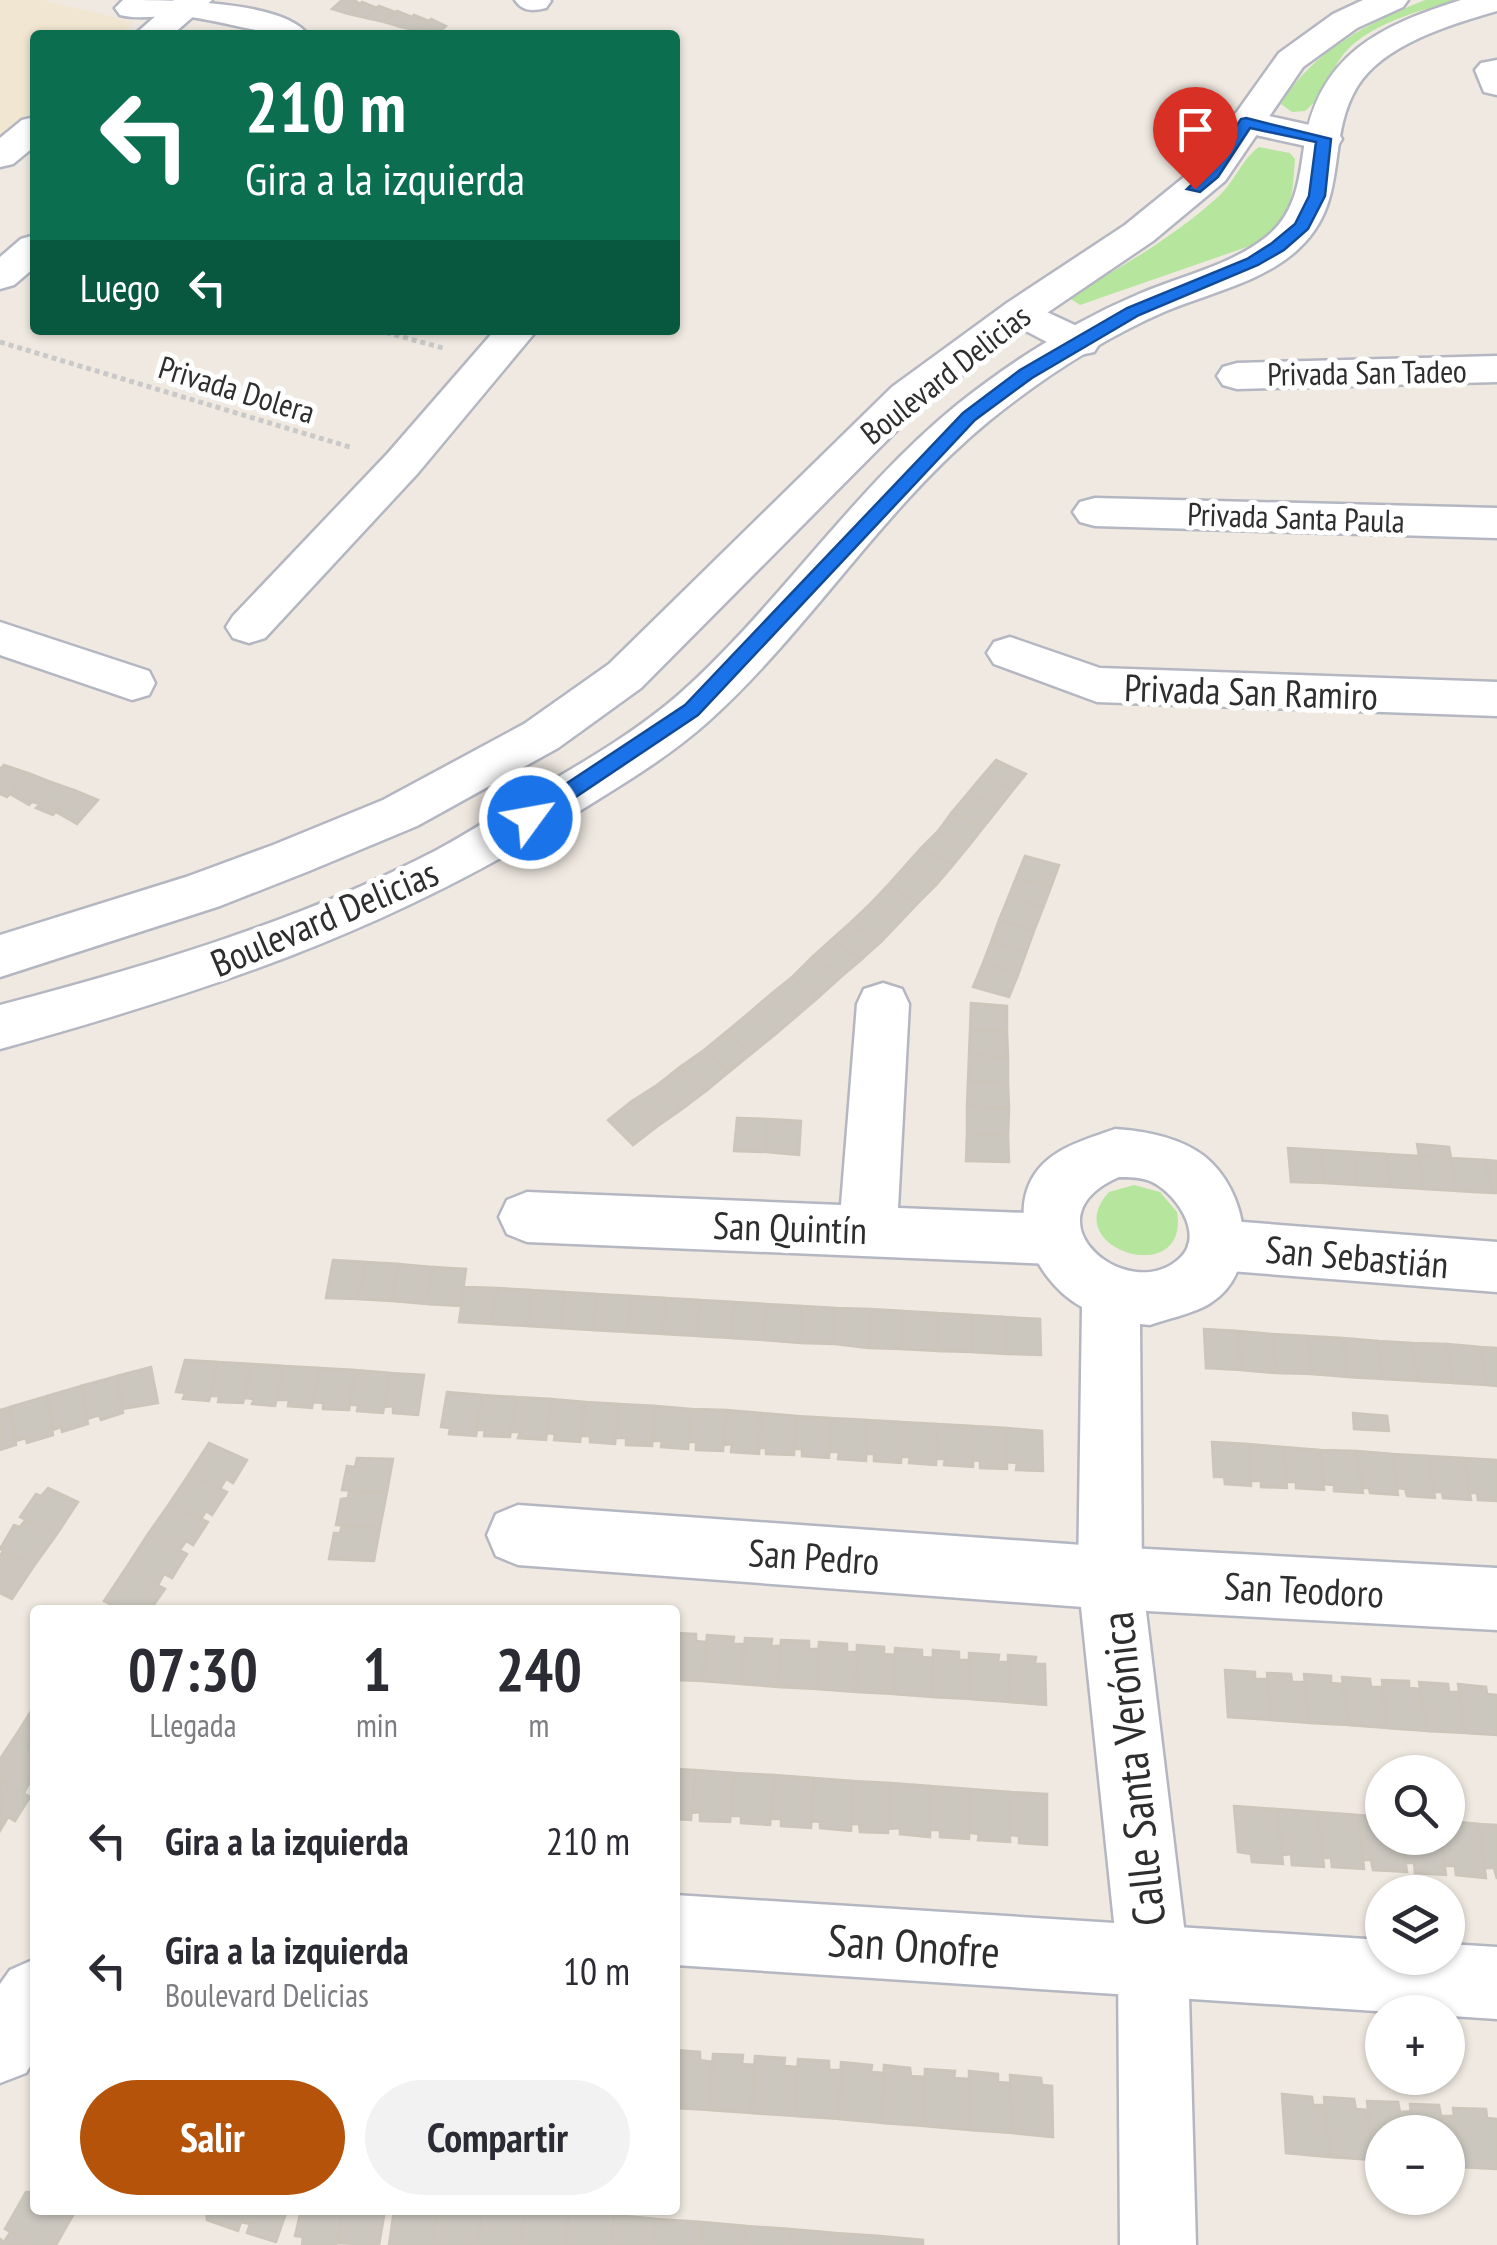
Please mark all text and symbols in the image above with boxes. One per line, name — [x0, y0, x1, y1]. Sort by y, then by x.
text: 210 m — [245, 61, 406, 151]
icon: left — [80, 70, 210, 200]
pin — [1153, 87, 1238, 190]
icon: arrive — [1168, 102, 1223, 157]
text: Gira a la izquierda — [245, 149, 525, 207]
icon: left — [180, 260, 235, 315]
text: Luego — [80, 263, 160, 312]
street label: Boulevard Delicias — [852, 295, 1038, 453]
street label: Privada Dolera — [154, 345, 320, 433]
street label: Privada San Tadeo — [1267, 349, 1467, 395]
street label: Privada Santa Paula — [1187, 492, 1405, 542]
street label: Privada San Ramiro — [1123, 662, 1379, 720]
position arrow — [478, 766, 582, 870]
street label: Boulevard Delicias — [203, 847, 445, 987]
street label: San Quintín — [712, 1200, 868, 1254]
street label: San Sebastián — [1264, 1224, 1450, 1288]
street label: San Pedro — [747, 1527, 881, 1585]
street label: San Teodoro — [1223, 1560, 1385, 1618]
street label: Calle Santa Verónica — [1087, 1609, 1177, 1929]
text: 07:30 — [128, 1630, 258, 1708]
text: 1 — [363, 1630, 391, 1708]
text: 240 — [496, 1630, 582, 1708]
text: Llegada — [149, 1704, 236, 1746]
text: min — [356, 1704, 398, 1746]
text: m — [528, 1704, 549, 1746]
map controls — [1365, 1755, 1465, 2215]
button: search — [1365, 1755, 1465, 1855]
icon: left — [80, 1813, 135, 1868]
text: Gira a la izquierda — [165, 1816, 409, 1865]
text: 210 m — [546, 1816, 630, 1865]
button: layers — [1365, 1875, 1465, 1975]
street label: San Onofre — [826, 1910, 1002, 1980]
text: Gira a la izquierda — [165, 1925, 409, 1974]
icon: left — [80, 1943, 135, 1998]
text: 10 m — [563, 1946, 630, 1995]
text: Boulevard Delicias — [165, 1974, 369, 2016]
button: + — [1365, 1995, 1465, 2095]
button: Salir — [80, 2080, 345, 2195]
button: Compartir — [365, 2080, 630, 2195]
button: − — [1365, 2115, 1465, 2215]

